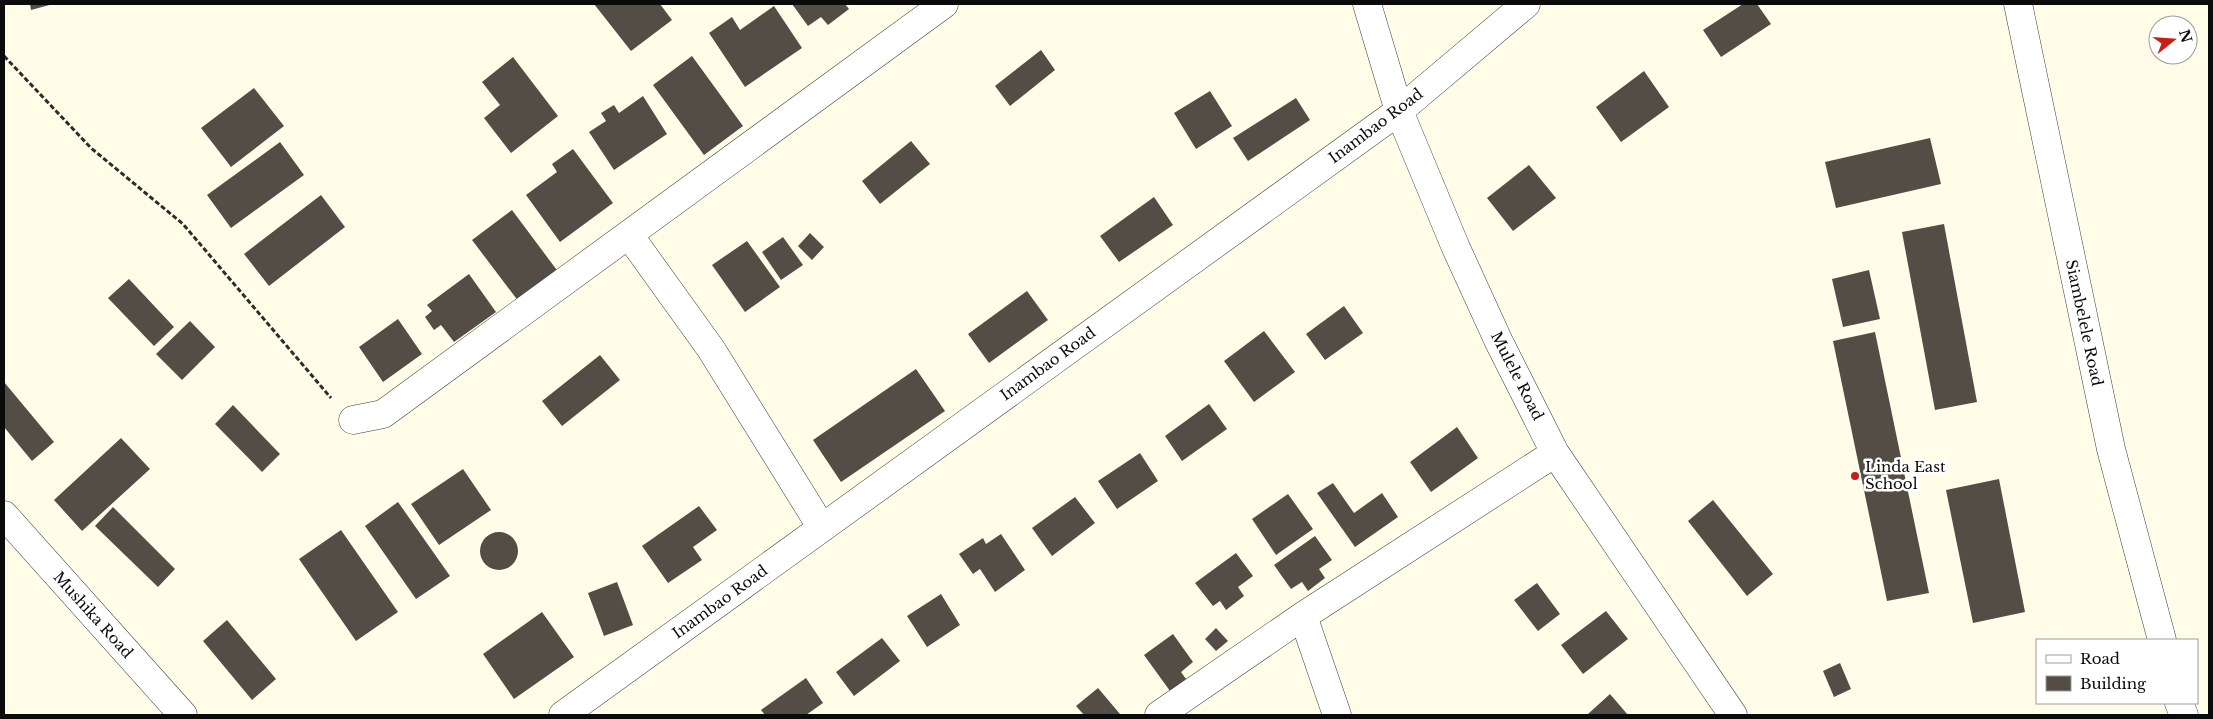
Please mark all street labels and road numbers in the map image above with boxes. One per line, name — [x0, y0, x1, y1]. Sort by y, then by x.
street label: Inambao Road — [1325, 84, 1427, 167]
street label: Siambelele Road — [2062, 258, 2107, 388]
street label: Inambao Road — [996, 323, 1099, 405]
street label: Mulele Road — [1487, 328, 1548, 423]
street label: Inambao Road — [668, 561, 771, 643]
street label: Mushika Road — [50, 567, 137, 662]

